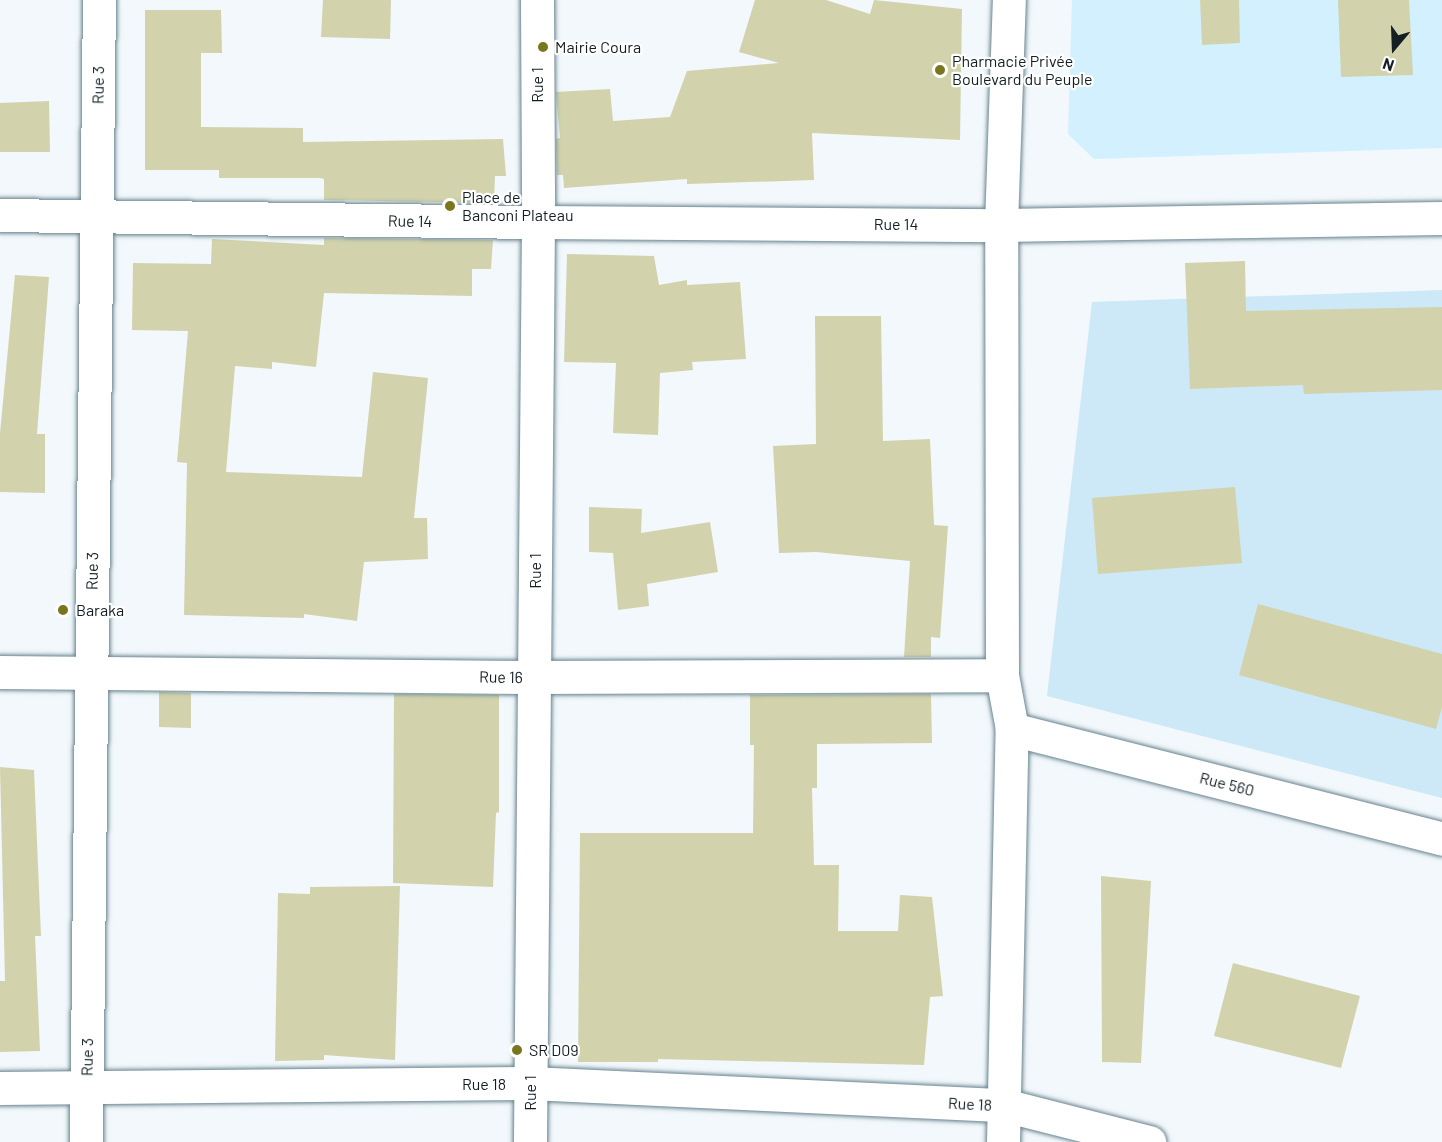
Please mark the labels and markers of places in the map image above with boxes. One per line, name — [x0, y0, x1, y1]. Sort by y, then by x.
place label: Mairie Coura — [555, 37, 641, 57]
marker: Mairie Coura — [536, 40, 550, 54]
place label: Pharmacie Privée Boulevard du Peuple — [952, 51, 1092, 89]
marker: Pharmacie Privée Boulevard du Peuple — [933, 63, 947, 77]
place label: Place de Banconi Plateau — [462, 187, 574, 225]
marker: Place de Banconi Plateau — [443, 199, 457, 213]
place label: Baraka — [76, 600, 124, 620]
marker: Baraka — [54, 601, 72, 619]
place label: SR D09 — [529, 1040, 579, 1060]
marker: SR D09 — [510, 1043, 524, 1057]

